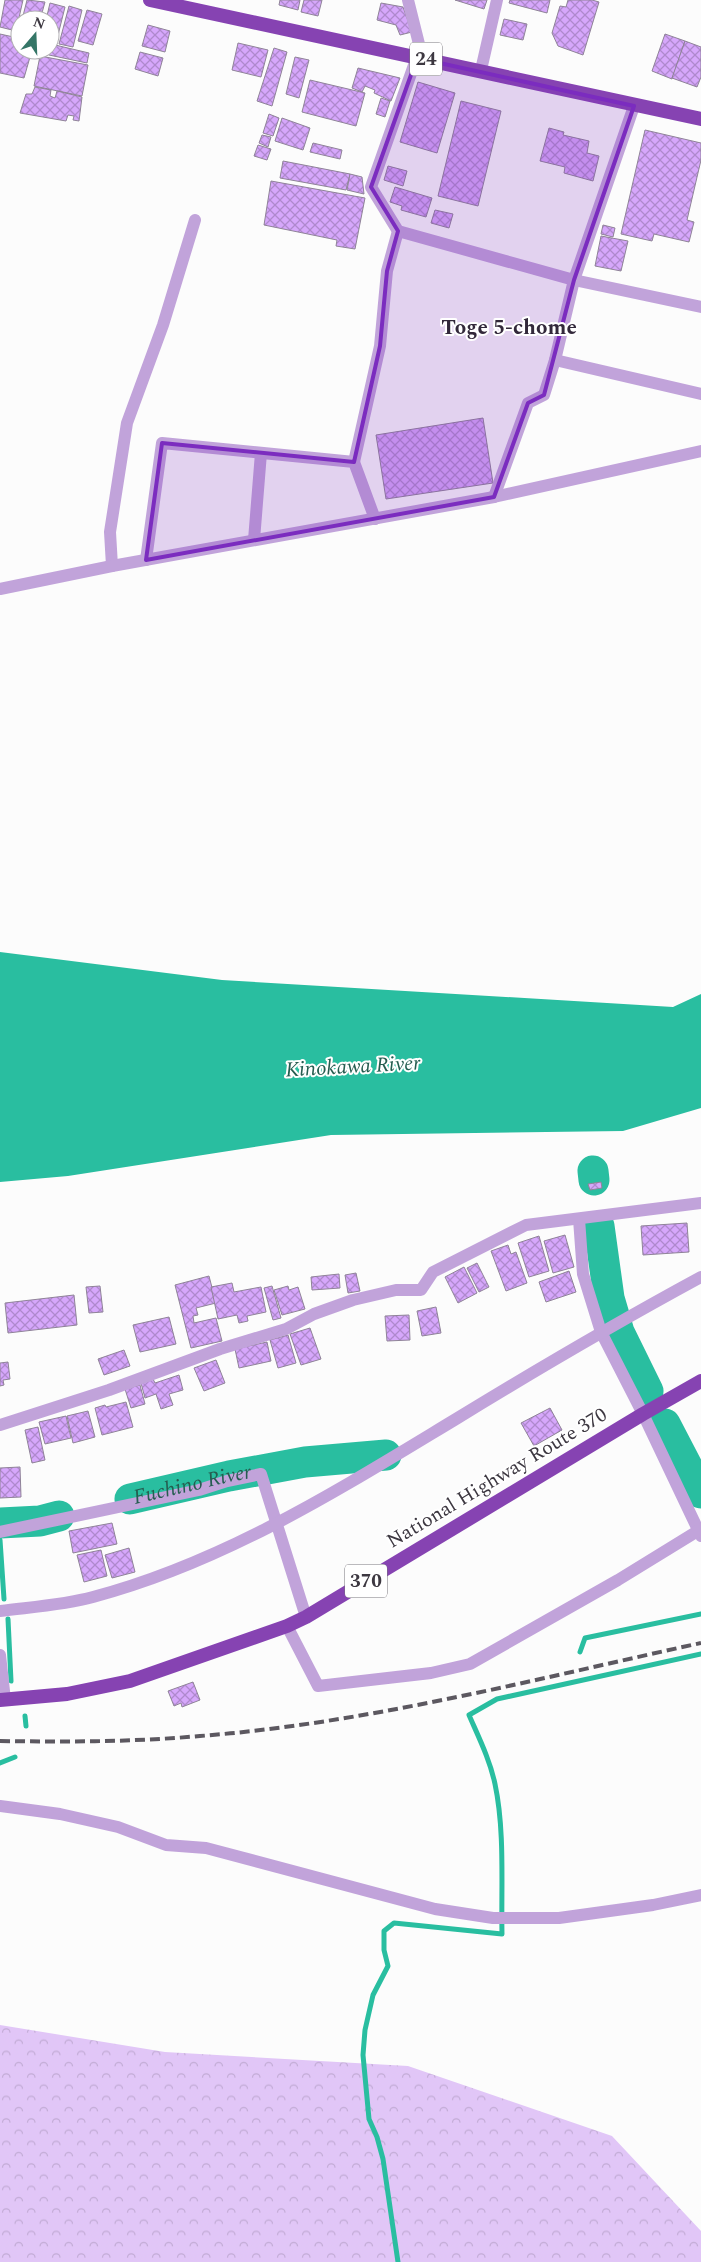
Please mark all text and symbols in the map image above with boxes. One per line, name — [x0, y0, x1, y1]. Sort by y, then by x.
north arrow — [10, 10, 60, 60]
text: N — [30, 11, 48, 35]
road number: 24 — [410, 42, 442, 76]
district label: Toge 5-chome — [441, 312, 577, 344]
water label: Kinokawa River — [285, 1047, 422, 1087]
street label: National Highway Route 370 — [381, 1400, 613, 1556]
water label: Fuchino River — [130, 1456, 255, 1514]
road number: 370 — [345, 1564, 387, 1598]

